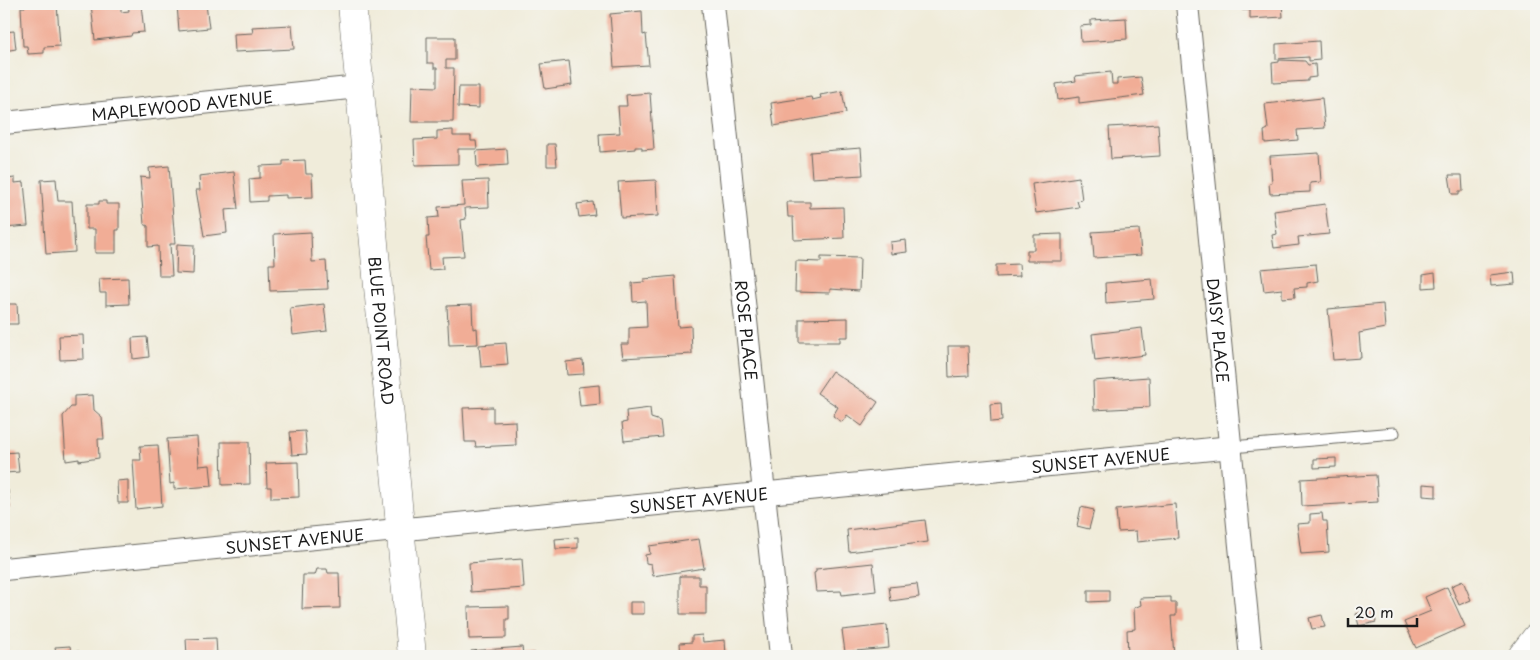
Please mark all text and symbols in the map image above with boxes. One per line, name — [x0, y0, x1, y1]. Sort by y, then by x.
street label: MAPLEWOOD AVENUE — [90, 84, 274, 126]
street label: BLUE POINT ROAD — [363, 255, 401, 406]
street label: DAISY PLACE — [1202, 277, 1236, 384]
street label: ROSE PLACE — [730, 279, 764, 382]
street label: SUNSET AVENUE — [1030, 441, 1171, 478]
street label: SUNSET AVENUE — [628, 481, 769, 518]
street label: SUNSET AVENUE — [224, 521, 365, 559]
scale bar — [1348, 595, 1416, 627]
text: 20 m — [1355, 600, 1394, 623]

